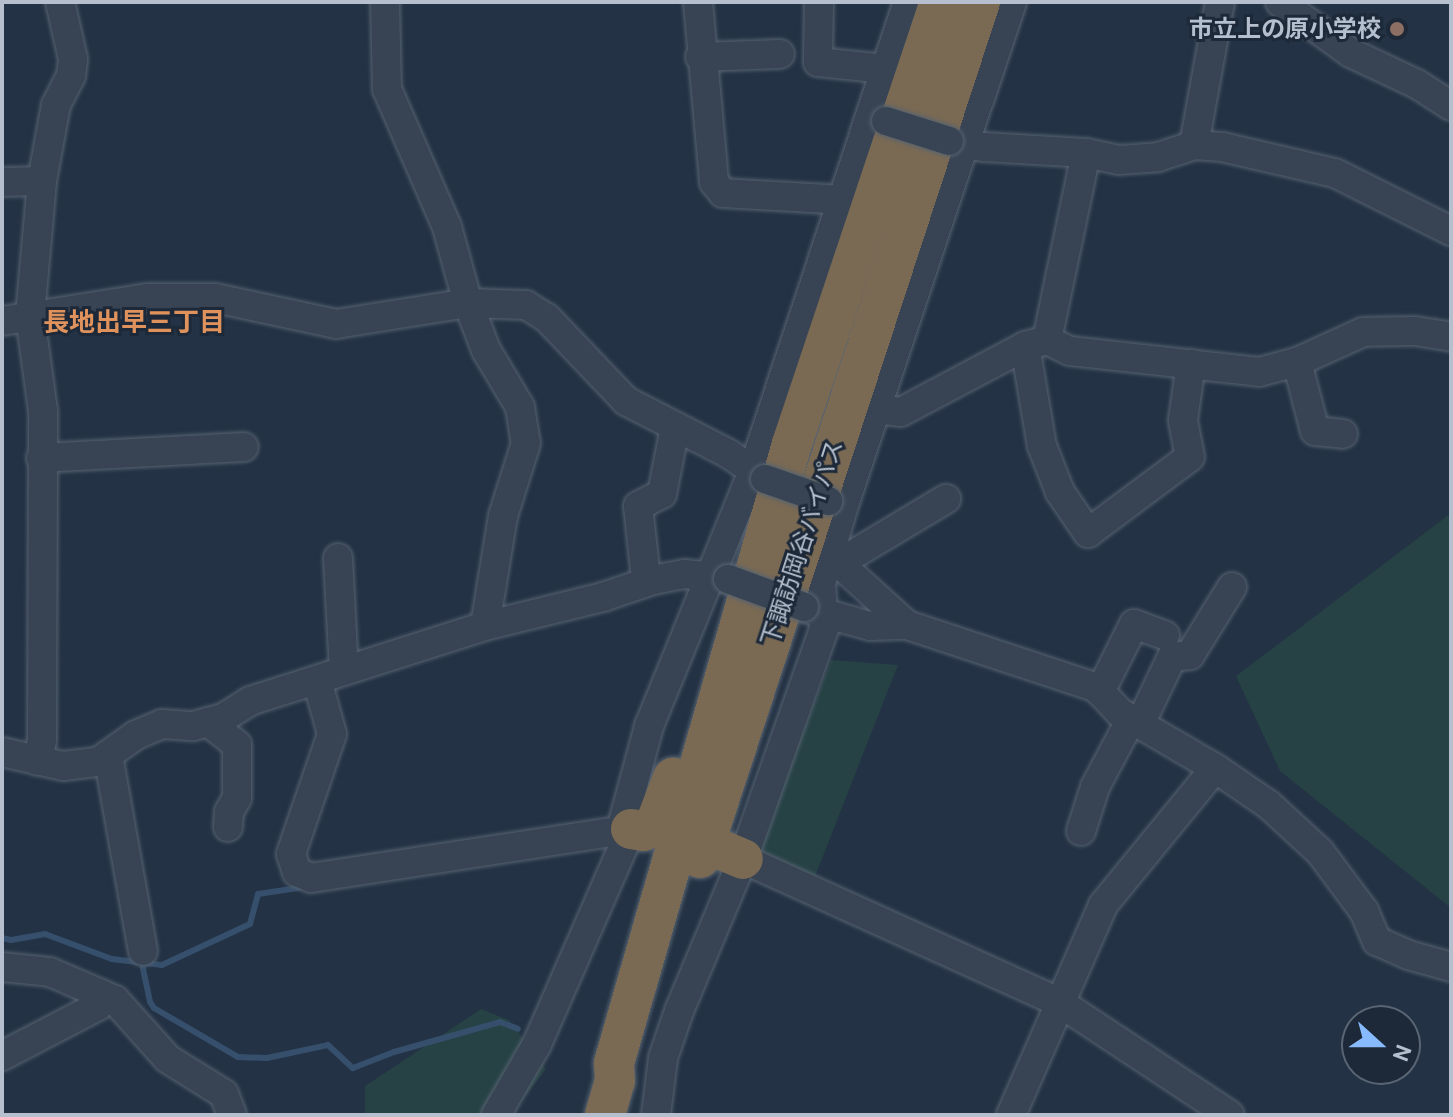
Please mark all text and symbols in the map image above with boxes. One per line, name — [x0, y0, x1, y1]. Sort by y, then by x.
place label: 市立上の原小学校 — [1189, 15, 1381, 43]
marker: 市立上の原小学校 — [1388, 20, 1406, 38]
district label: 長地出早三丁目 — [43, 307, 225, 339]
street label: 下諏訪岡谷バイパス — [755, 436, 849, 650]
north arrow — [1341, 1005, 1421, 1085]
text: N — [1387, 1041, 1417, 1065]

